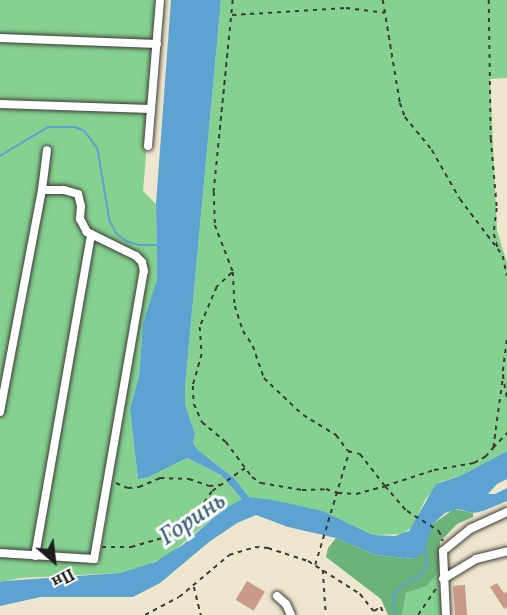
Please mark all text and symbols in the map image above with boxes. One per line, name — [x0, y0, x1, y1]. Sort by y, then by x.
water label: Горинь — [154, 486, 232, 554]
north arrow — [24, 531, 84, 591]
text: Пн — [47, 562, 78, 592]

